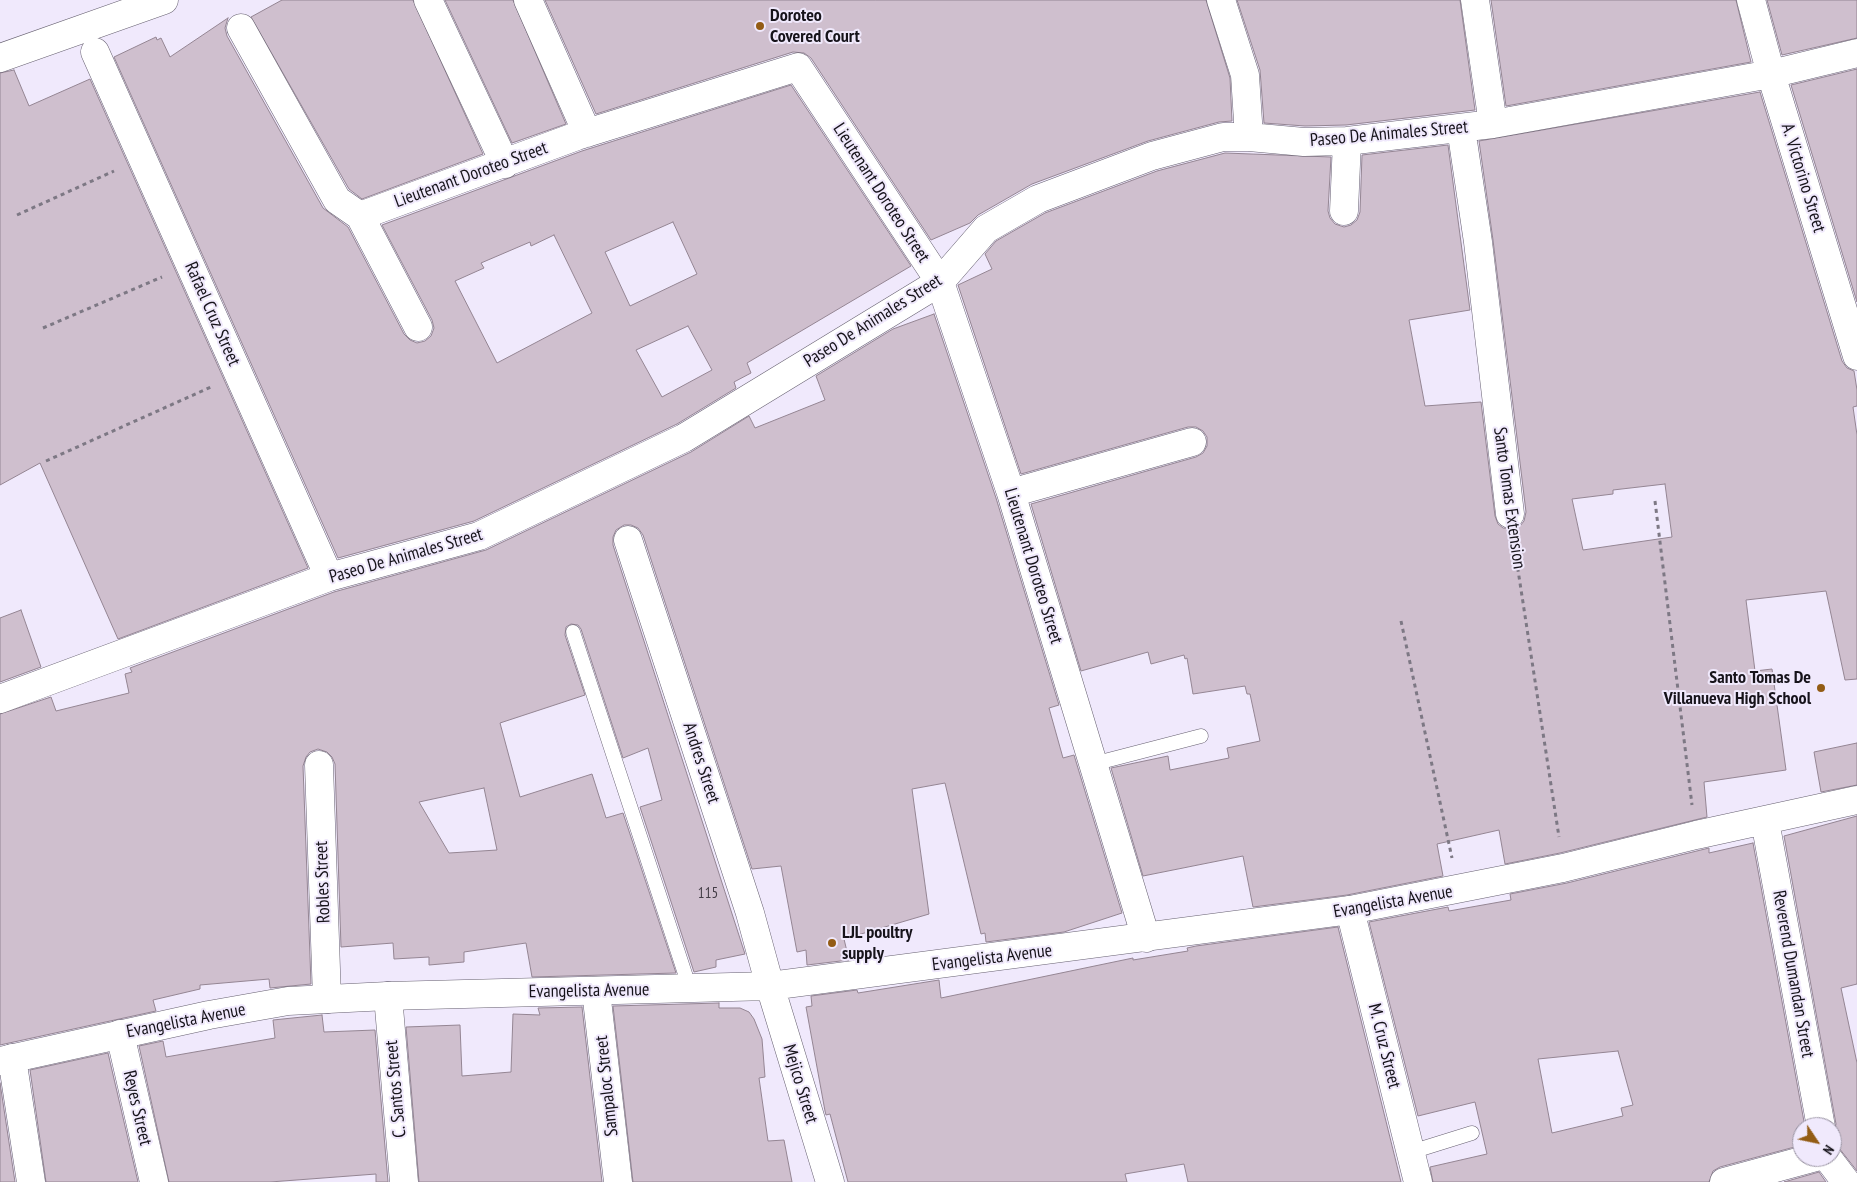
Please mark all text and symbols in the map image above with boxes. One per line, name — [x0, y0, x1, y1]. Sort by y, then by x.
place label: Doroteo Covered Court — [770, 5, 860, 48]
marker: Doroteo Covered Court — [754, 20, 766, 32]
street label: Paseo De Animales Street — [1309, 116, 1469, 152]
street label: Lieutenant Doroteo Street — [828, 119, 934, 267]
street label: A. Victorino Street — [1776, 121, 1830, 235]
street label: Lieutenant Doroteo Street — [391, 137, 551, 213]
street label: Rafael Cruz Street — [179, 259, 245, 369]
street label: Paseo De Animales Street — [800, 270, 946, 372]
street label: Santo Tomas Extension — [1488, 426, 1530, 570]
street label: Lieutenant Doroteo Street — [999, 486, 1067, 646]
street label: Paseo De Animales Street — [327, 524, 485, 588]
place label: Santo Tomas De Villanueva High School — [1664, 667, 1811, 710]
marker: Santo Tomas De Villanueva High School — [1815, 682, 1827, 694]
street label: Andres Street — [678, 720, 724, 806]
street label: Robles Street — [311, 840, 335, 924]
street label: Evangelista Avenue — [1332, 881, 1454, 923]
house number: 115 — [698, 885, 718, 903]
street label: Reverend Dumandan Street — [1768, 889, 1818, 1059]
place label: LJL poultry supply — [842, 922, 912, 964]
marker: LJL poultry supply — [826, 937, 838, 949]
street label: Evangelista Avenue — [931, 940, 1053, 976]
street label: Evangelista Avenue — [528, 979, 650, 1003]
street label: Evangelista Avenue — [125, 999, 247, 1043]
street label: M. Cruz Street — [1363, 1001, 1405, 1091]
street label: Sampaloc Street — [591, 1035, 623, 1137]
street label: C. Santos Street — [381, 1039, 411, 1139]
street label: Mejico Street — [778, 1042, 822, 1126]
street label: Reyes Street — [118, 1068, 156, 1148]
north arrow — [1792, 1117, 1842, 1167]
text: N — [1819, 1142, 1838, 1158]

